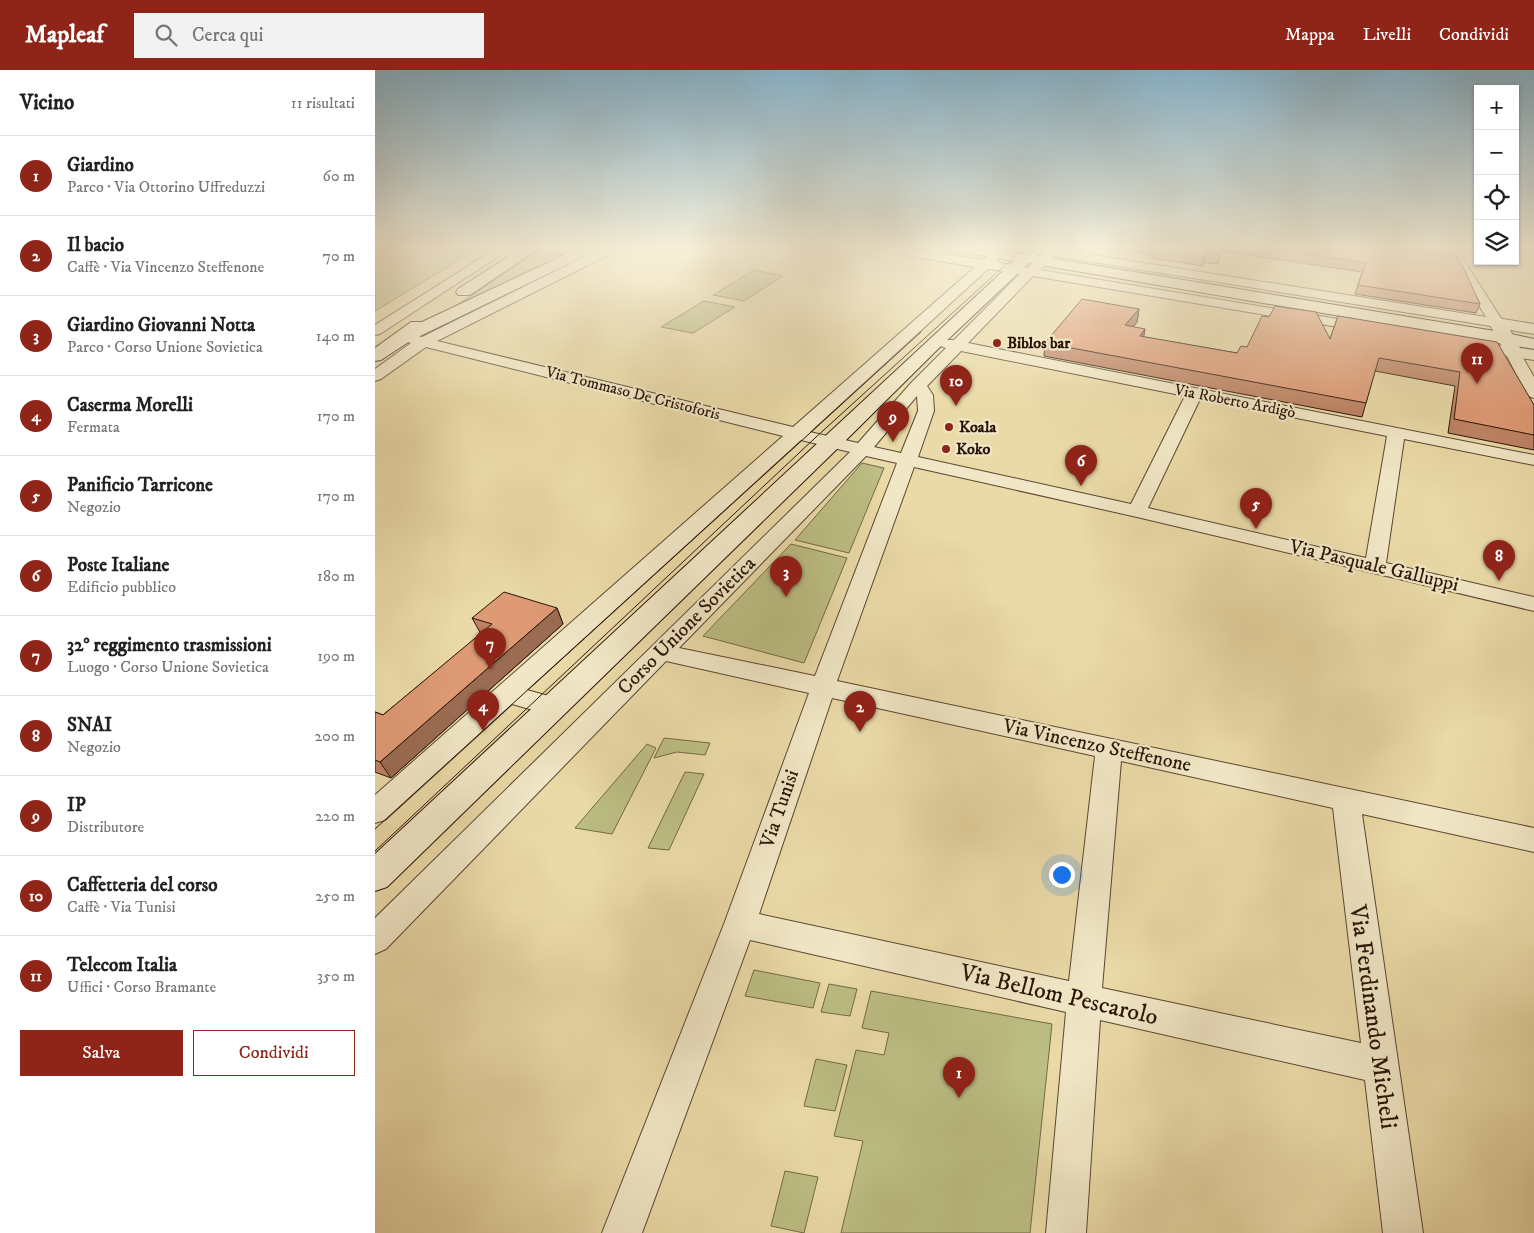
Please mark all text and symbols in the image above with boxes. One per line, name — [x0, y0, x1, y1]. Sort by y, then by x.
search box — [134, 13, 484, 58]
text: Mapleaf — [25, 20, 104, 50]
icon: search — [152, 21, 180, 49]
text: Cerca qui — [192, 24, 263, 47]
text: Mappa — [1285, 24, 1335, 46]
text: Livelli — [1363, 24, 1411, 46]
text: Condividi — [1439, 24, 1509, 46]
map controls — [1474, 85, 1519, 265]
button: + — [1474, 85, 1519, 130]
text: Vicino — [20, 90, 74, 116]
text: 11 risultati — [291, 93, 355, 113]
button: − — [1474, 130, 1519, 175]
text: Giardino — [67, 154, 134, 177]
text: 1 — [33, 166, 39, 186]
text: 60 m — [323, 166, 355, 186]
button: locate — [1474, 175, 1519, 220]
text: Parco · Via Ottorino Uffreduzzi — [67, 177, 265, 197]
button: layers — [1474, 220, 1519, 265]
text: Il bacio — [67, 234, 124, 257]
text: 2 — [32, 246, 40, 266]
text: 70 m — [323, 246, 355, 266]
text: Caffè · Via Vincenzo Steffenone — [67, 257, 264, 277]
text: Giardino Giovanni Notta — [67, 314, 255, 337]
text: 3 — [33, 326, 39, 346]
text: 140 m — [316, 326, 355, 346]
place label: Biblos bar — [1007, 333, 1071, 353]
text: Parco · Corso Unione Sovietica — [67, 337, 263, 357]
marker: Biblos bar — [991, 337, 1003, 349]
pin: 11 — [1461, 343, 1493, 384]
street label: Via Tommaso De Cristoforis — [543, 361, 722, 424]
pin: 10 — [940, 365, 972, 406]
street label: Via Roberto Ardigò — [1172, 379, 1297, 423]
text: Caserma Morelli — [67, 394, 193, 417]
pin: 9 — [877, 401, 909, 442]
text: 4 — [31, 406, 41, 426]
text: 170 m — [317, 406, 355, 426]
text: Fermata — [67, 417, 120, 437]
place label: Koala — [959, 417, 997, 437]
marker: Koala — [943, 421, 955, 433]
place label: Koko — [956, 439, 991, 459]
marker: Koko — [940, 443, 952, 455]
pin: 6 — [1065, 445, 1097, 486]
text: Panificio Tarricone — [67, 474, 213, 497]
text: 5 — [32, 486, 40, 506]
text: 170 m — [317, 486, 355, 506]
pin: 5 — [1240, 488, 1272, 529]
text: Negozio — [67, 497, 121, 517]
street label: Via Pasquale Galluppi — [1286, 534, 1461, 598]
pin: 8 — [1483, 540, 1515, 581]
street label: Corso Unione Sovietica — [613, 551, 762, 700]
text: Poste Italiane — [67, 554, 169, 577]
pin: 3 — [770, 556, 802, 597]
text: 6 — [32, 566, 40, 586]
text: 180 m — [317, 566, 355, 586]
text: Edificio pubblico — [67, 577, 176, 597]
pin: 7 — [474, 628, 506, 669]
text: 32° reggimento trasmissioni — [67, 634, 272, 657]
text: 7 — [32, 646, 40, 666]
text: 190 m — [317, 646, 355, 666]
text: Luogo · Corso Unione Sovietica — [67, 657, 269, 677]
pin: 4 — [467, 690, 499, 731]
pin: 2 — [844, 691, 876, 732]
text: SNAI — [67, 714, 112, 737]
street label: Via Vincenzo Steffenone — [1000, 714, 1193, 778]
text: 8 — [32, 726, 40, 746]
text: 200 m — [314, 726, 355, 746]
text: Negozio — [67, 737, 121, 757]
street label: Via Tunisi — [755, 767, 805, 852]
text: IP — [67, 794, 86, 817]
text: 9 — [32, 806, 40, 826]
text: 220 m — [315, 806, 355, 826]
text: Distributore — [67, 817, 144, 837]
your location — [1049, 862, 1075, 888]
text: Caffetteria del corso — [67, 874, 217, 897]
text: 10 — [29, 886, 43, 906]
text: 250 m — [315, 886, 355, 906]
text: Caffè · Via Tunisi — [67, 897, 176, 917]
street label: Via Ferdinando Micheli — [1342, 902, 1404, 1131]
text: Telecom Italia — [67, 954, 177, 977]
street label: Via Bellom Pescarolo — [956, 957, 1161, 1032]
text: 11 — [30, 966, 42, 986]
text: 350 m — [317, 966, 355, 986]
text: Uffici · Corso Bramante — [67, 977, 216, 997]
button: Salva — [20, 1030, 183, 1076]
button: Condividi — [193, 1030, 355, 1076]
pin: 1 — [943, 1057, 975, 1098]

